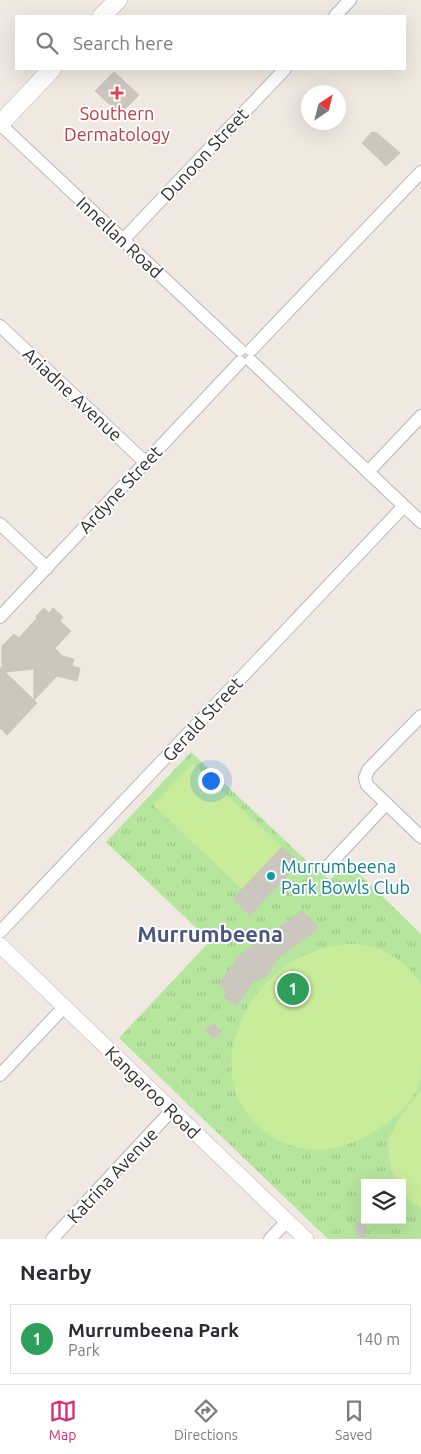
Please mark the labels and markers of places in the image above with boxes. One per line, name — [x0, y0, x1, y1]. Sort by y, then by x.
marker: Southern Dermatology — [110, 86, 124, 100]
place label: Southern Dermatology — [64, 103, 170, 144]
place label: Murrumbeena Park Bowls Club — [281, 856, 410, 897]
marker: Murrumbeena Park Bowls Club — [265, 870, 277, 882]
pin: 1 — [277, 970, 309, 1008]

